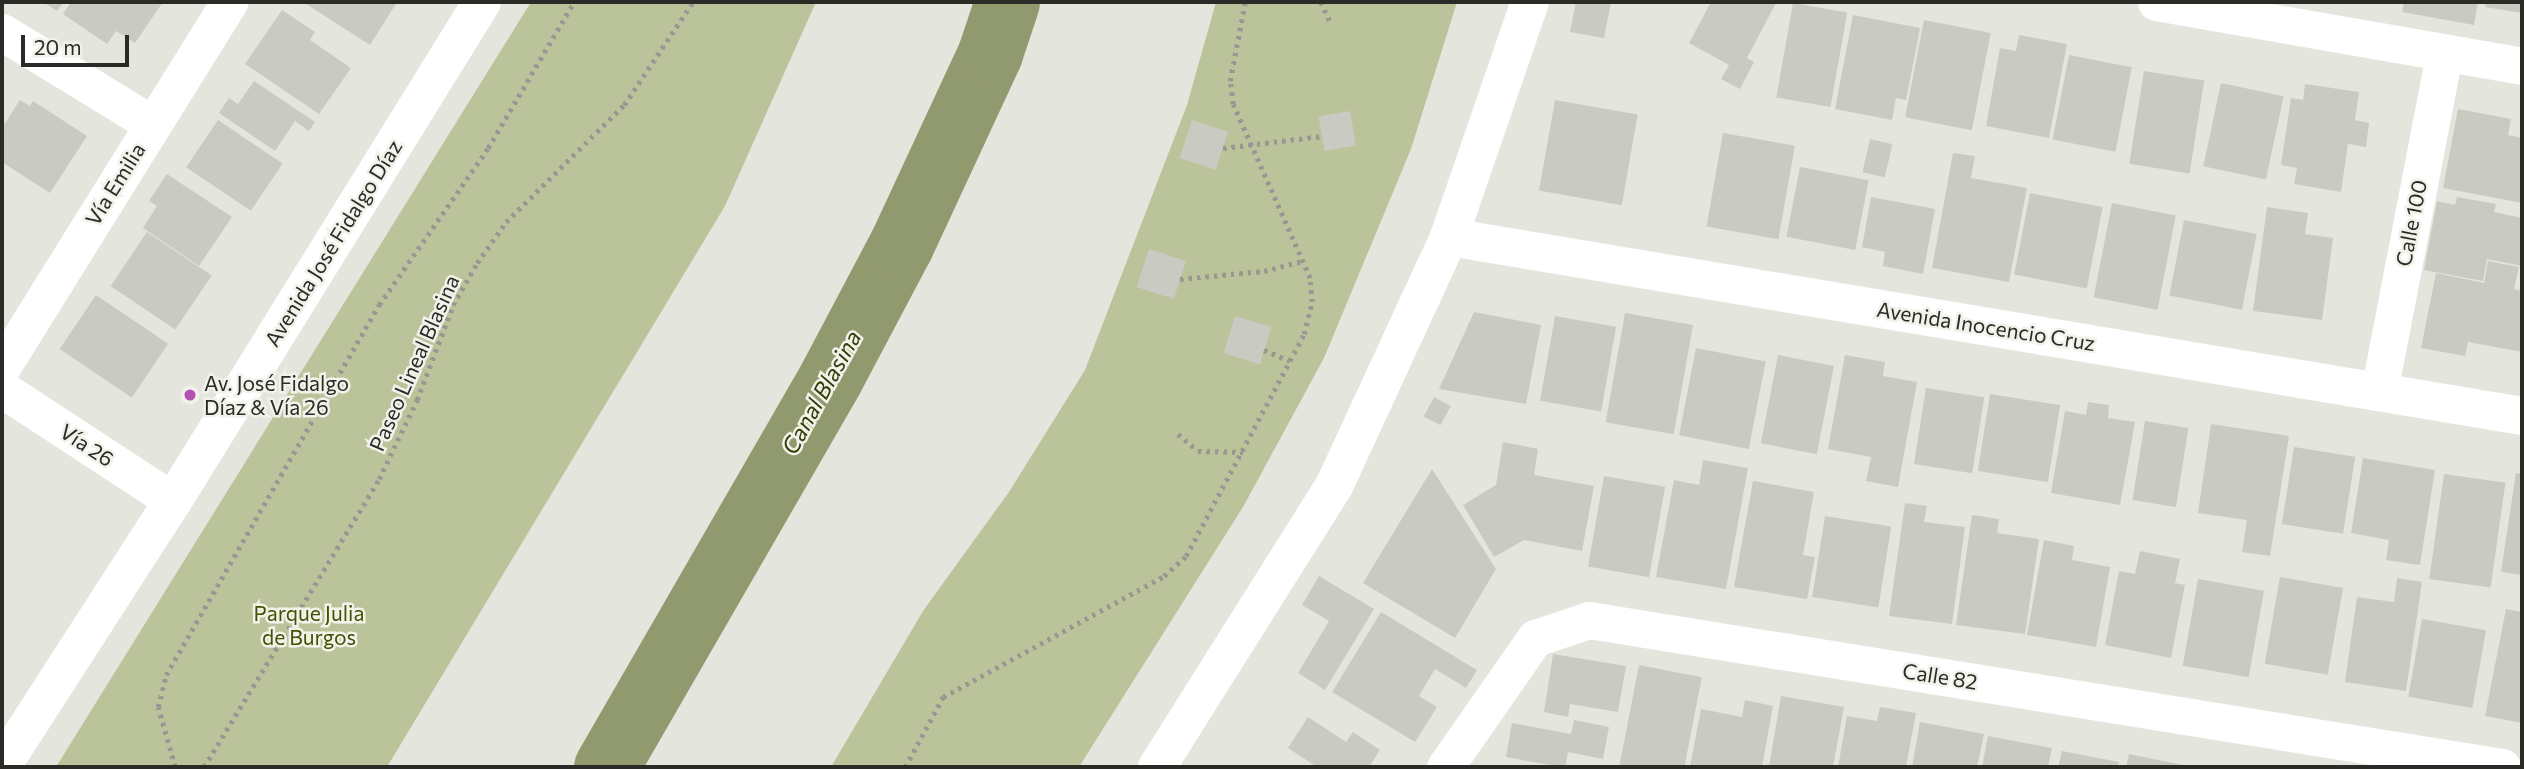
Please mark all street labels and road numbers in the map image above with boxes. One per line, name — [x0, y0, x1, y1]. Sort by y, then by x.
street label: Avenida José Fidalgo Díaz — [259, 135, 407, 351]
street label: Vía Emilia — [80, 138, 150, 230]
street label: Calle 100 — [2390, 178, 2432, 268]
street label: Paseo Lineal Blasina — [364, 271, 464, 455]
street label: Avenida Inocencio Cruz — [1875, 296, 2097, 356]
street label: Vía 26 — [55, 418, 119, 472]
street label: Calle 82 — [1901, 658, 1979, 694]

